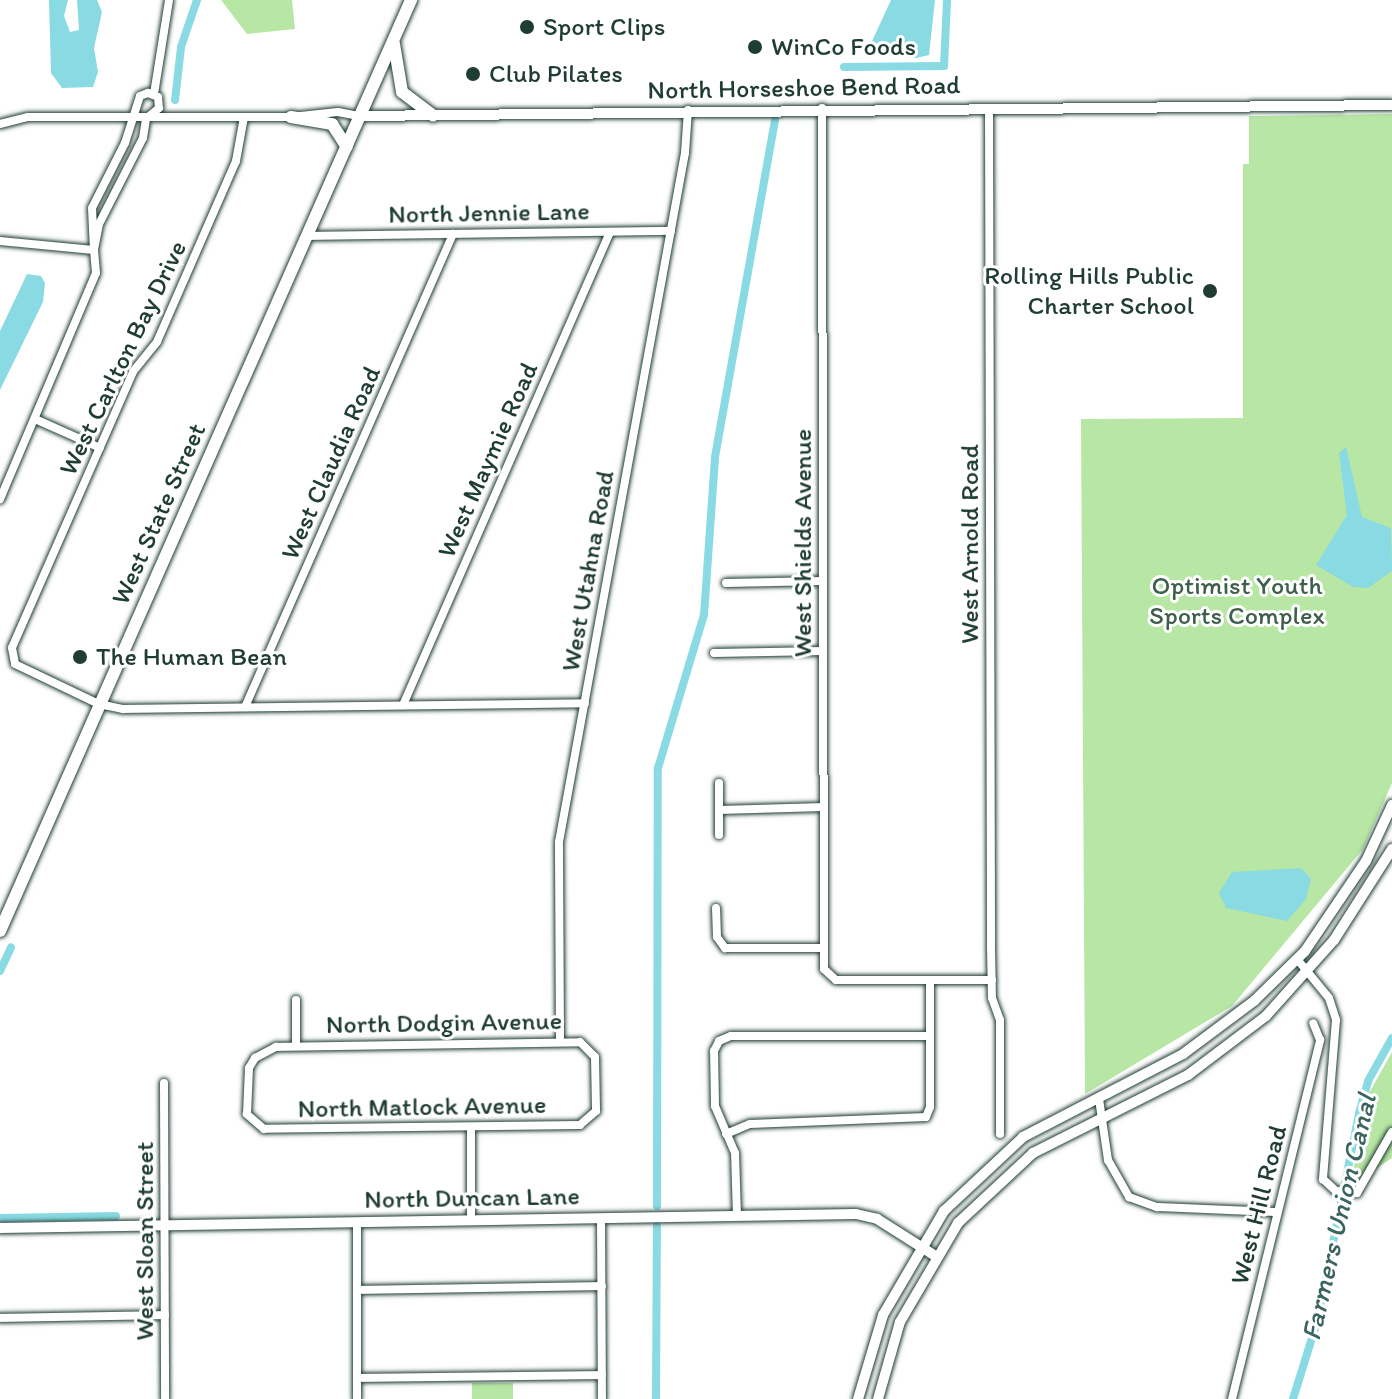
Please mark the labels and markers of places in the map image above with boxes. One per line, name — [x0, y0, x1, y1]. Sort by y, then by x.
place label: Sport Clips — [543, 11, 665, 43]
marker: Sport Clips — [518, 18, 536, 36]
place label: WinCo Foods — [771, 31, 915, 63]
marker: WinCo Foods — [746, 38, 764, 56]
place label: Club Pilates — [489, 58, 622, 90]
marker: Club Pilates — [464, 65, 482, 83]
place label: Rolling Hills Public Charter School — [984, 260, 1194, 322]
marker: Rolling Hills Public Charter School — [1201, 282, 1219, 300]
place label: The Human Bean — [96, 641, 286, 673]
marker: The Human Bean — [71, 648, 89, 666]

